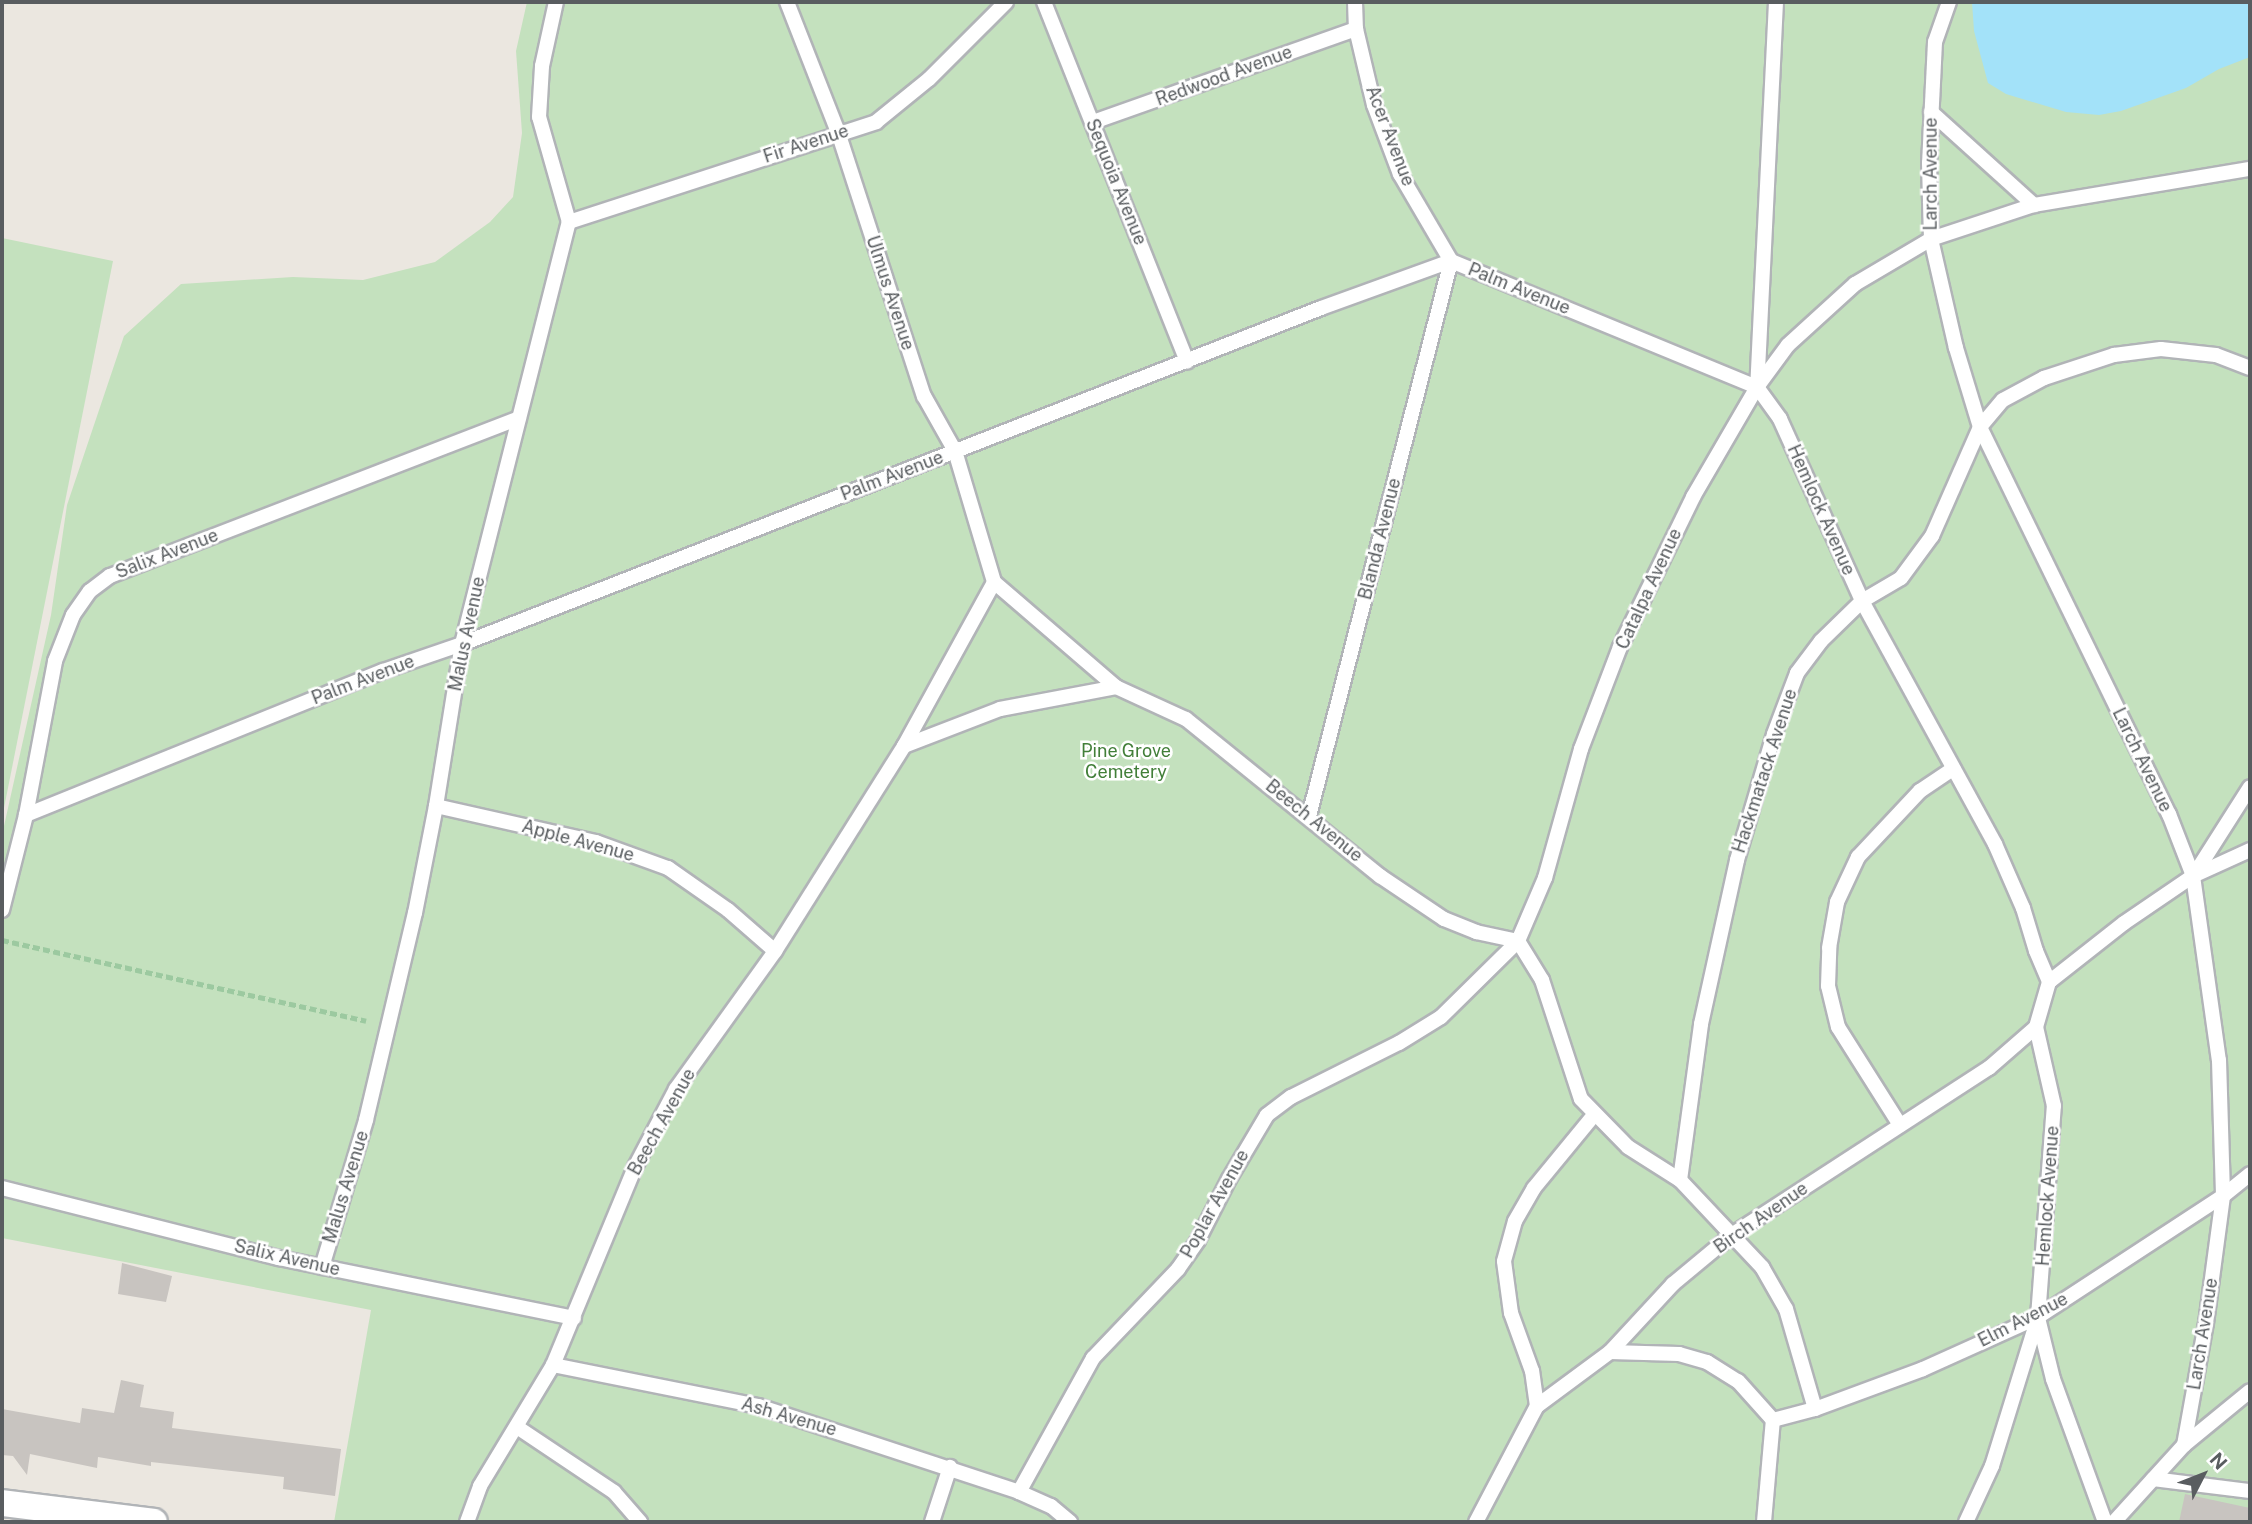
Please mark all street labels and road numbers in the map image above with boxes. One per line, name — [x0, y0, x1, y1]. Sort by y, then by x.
street label: Redwood Avenue — [1153, 41, 1295, 111]
street label: Acer Avenue — [1361, 83, 1419, 189]
street label: Sequoia Avenue — [1081, 116, 1151, 248]
street label: Larch Avenue — [1920, 117, 1942, 231]
street label: Fir Avenue — [761, 120, 851, 168]
street label: Ulmus Avenue — [861, 233, 919, 353]
street label: Palm Avenue — [1465, 259, 1573, 319]
street label: Hemlock Avenue — [1783, 441, 1859, 579]
street label: Palm Avenue — [838, 446, 946, 506]
street label: Blanda Avenue — [1354, 476, 1406, 602]
street label: Salix Avenue — [113, 525, 221, 583]
street label: Catalpa Avenue — [1612, 525, 1686, 653]
street label: Malus Avenue — [444, 575, 490, 693]
street label: Palm Avenue — [309, 650, 417, 710]
street label: Hackmatack Avenue — [1728, 686, 1802, 856]
street label: Larch Avenue — [2107, 704, 2177, 816]
street label: Beech Avenue — [1261, 775, 1367, 867]
street label: Apple Avenue — [519, 816, 637, 866]
street label: Beech Avenue — [624, 1065, 700, 1179]
street label: Hemlock Avenue — [2032, 1125, 2064, 1267]
street label: Malus Avenue — [319, 1128, 373, 1246]
street label: Poplar Avenue — [1176, 1146, 1254, 1262]
street label: Birch Avenue — [1710, 1178, 1812, 1258]
street label: Salix Avenue — [232, 1235, 342, 1281]
street label: Larch Avenue — [2183, 1276, 2223, 1392]
street label: Elm Avenue — [1974, 1288, 2072, 1352]
street label: Ash Avenue — [739, 1393, 839, 1441]

